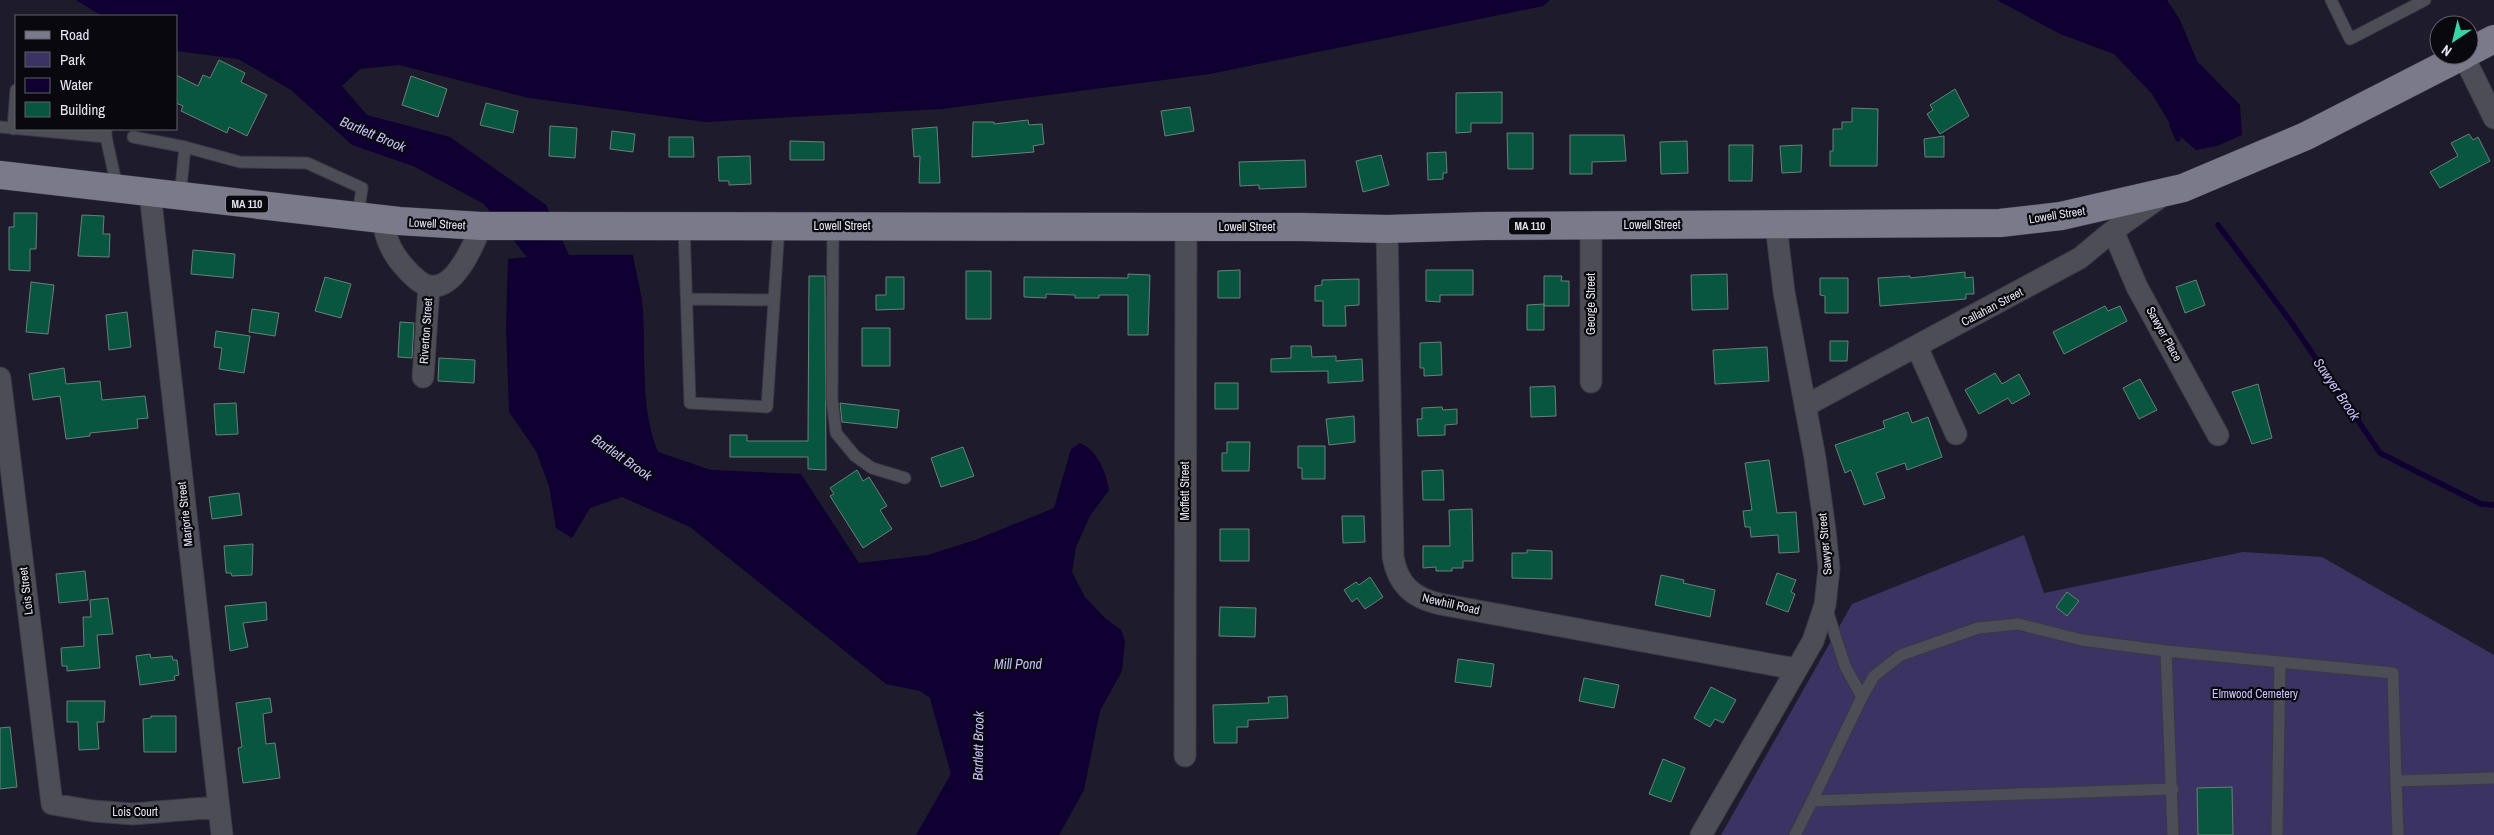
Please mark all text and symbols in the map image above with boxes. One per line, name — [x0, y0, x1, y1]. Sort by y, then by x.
legend — [15, 15, 178, 130]
north arrow — [2429, 15, 2479, 65]
text: Road — [60, 24, 89, 45]
text: N — [2438, 41, 2455, 60]
text: Park — [60, 49, 86, 70]
text: Water — [60, 74, 92, 95]
text: Building — [60, 99, 105, 120]
water label: Bartlett Brook — [337, 112, 410, 156]
road number: MA 110 — [226, 195, 268, 212]
street label: Lowell Street — [2028, 203, 2087, 227]
street label: Lowell Street — [408, 215, 466, 233]
street label: Lowell Street — [1624, 217, 1681, 233]
street label: Lowell Street — [814, 218, 871, 234]
road number: MA 110 — [1509, 218, 1551, 235]
street label: Lowell Street — [1219, 219, 1276, 235]
street label: George Street — [1583, 273, 1599, 335]
street label: Callahan Street — [1958, 284, 2026, 330]
street label: Riverton Street — [416, 297, 436, 365]
street label: Sawyer Place — [2142, 304, 2186, 364]
water label: Sawyer Brook — [2310, 354, 2365, 425]
water label: Bartlett Brook — [588, 430, 657, 485]
street label: Moffett Street — [1177, 461, 1193, 520]
street label: Marjorie Street — [174, 481, 196, 547]
street label: Sawyer Street — [1814, 512, 1836, 575]
street label: Lois Street — [15, 566, 37, 616]
street label: Newhill Road — [1421, 590, 1481, 618]
water label: Mill Pond — [994, 655, 1043, 673]
park label: Elmwood Cemetery — [2212, 686, 2298, 702]
water label: Bartlett Brook — [968, 710, 988, 781]
street label: Lois Court — [112, 804, 158, 820]

